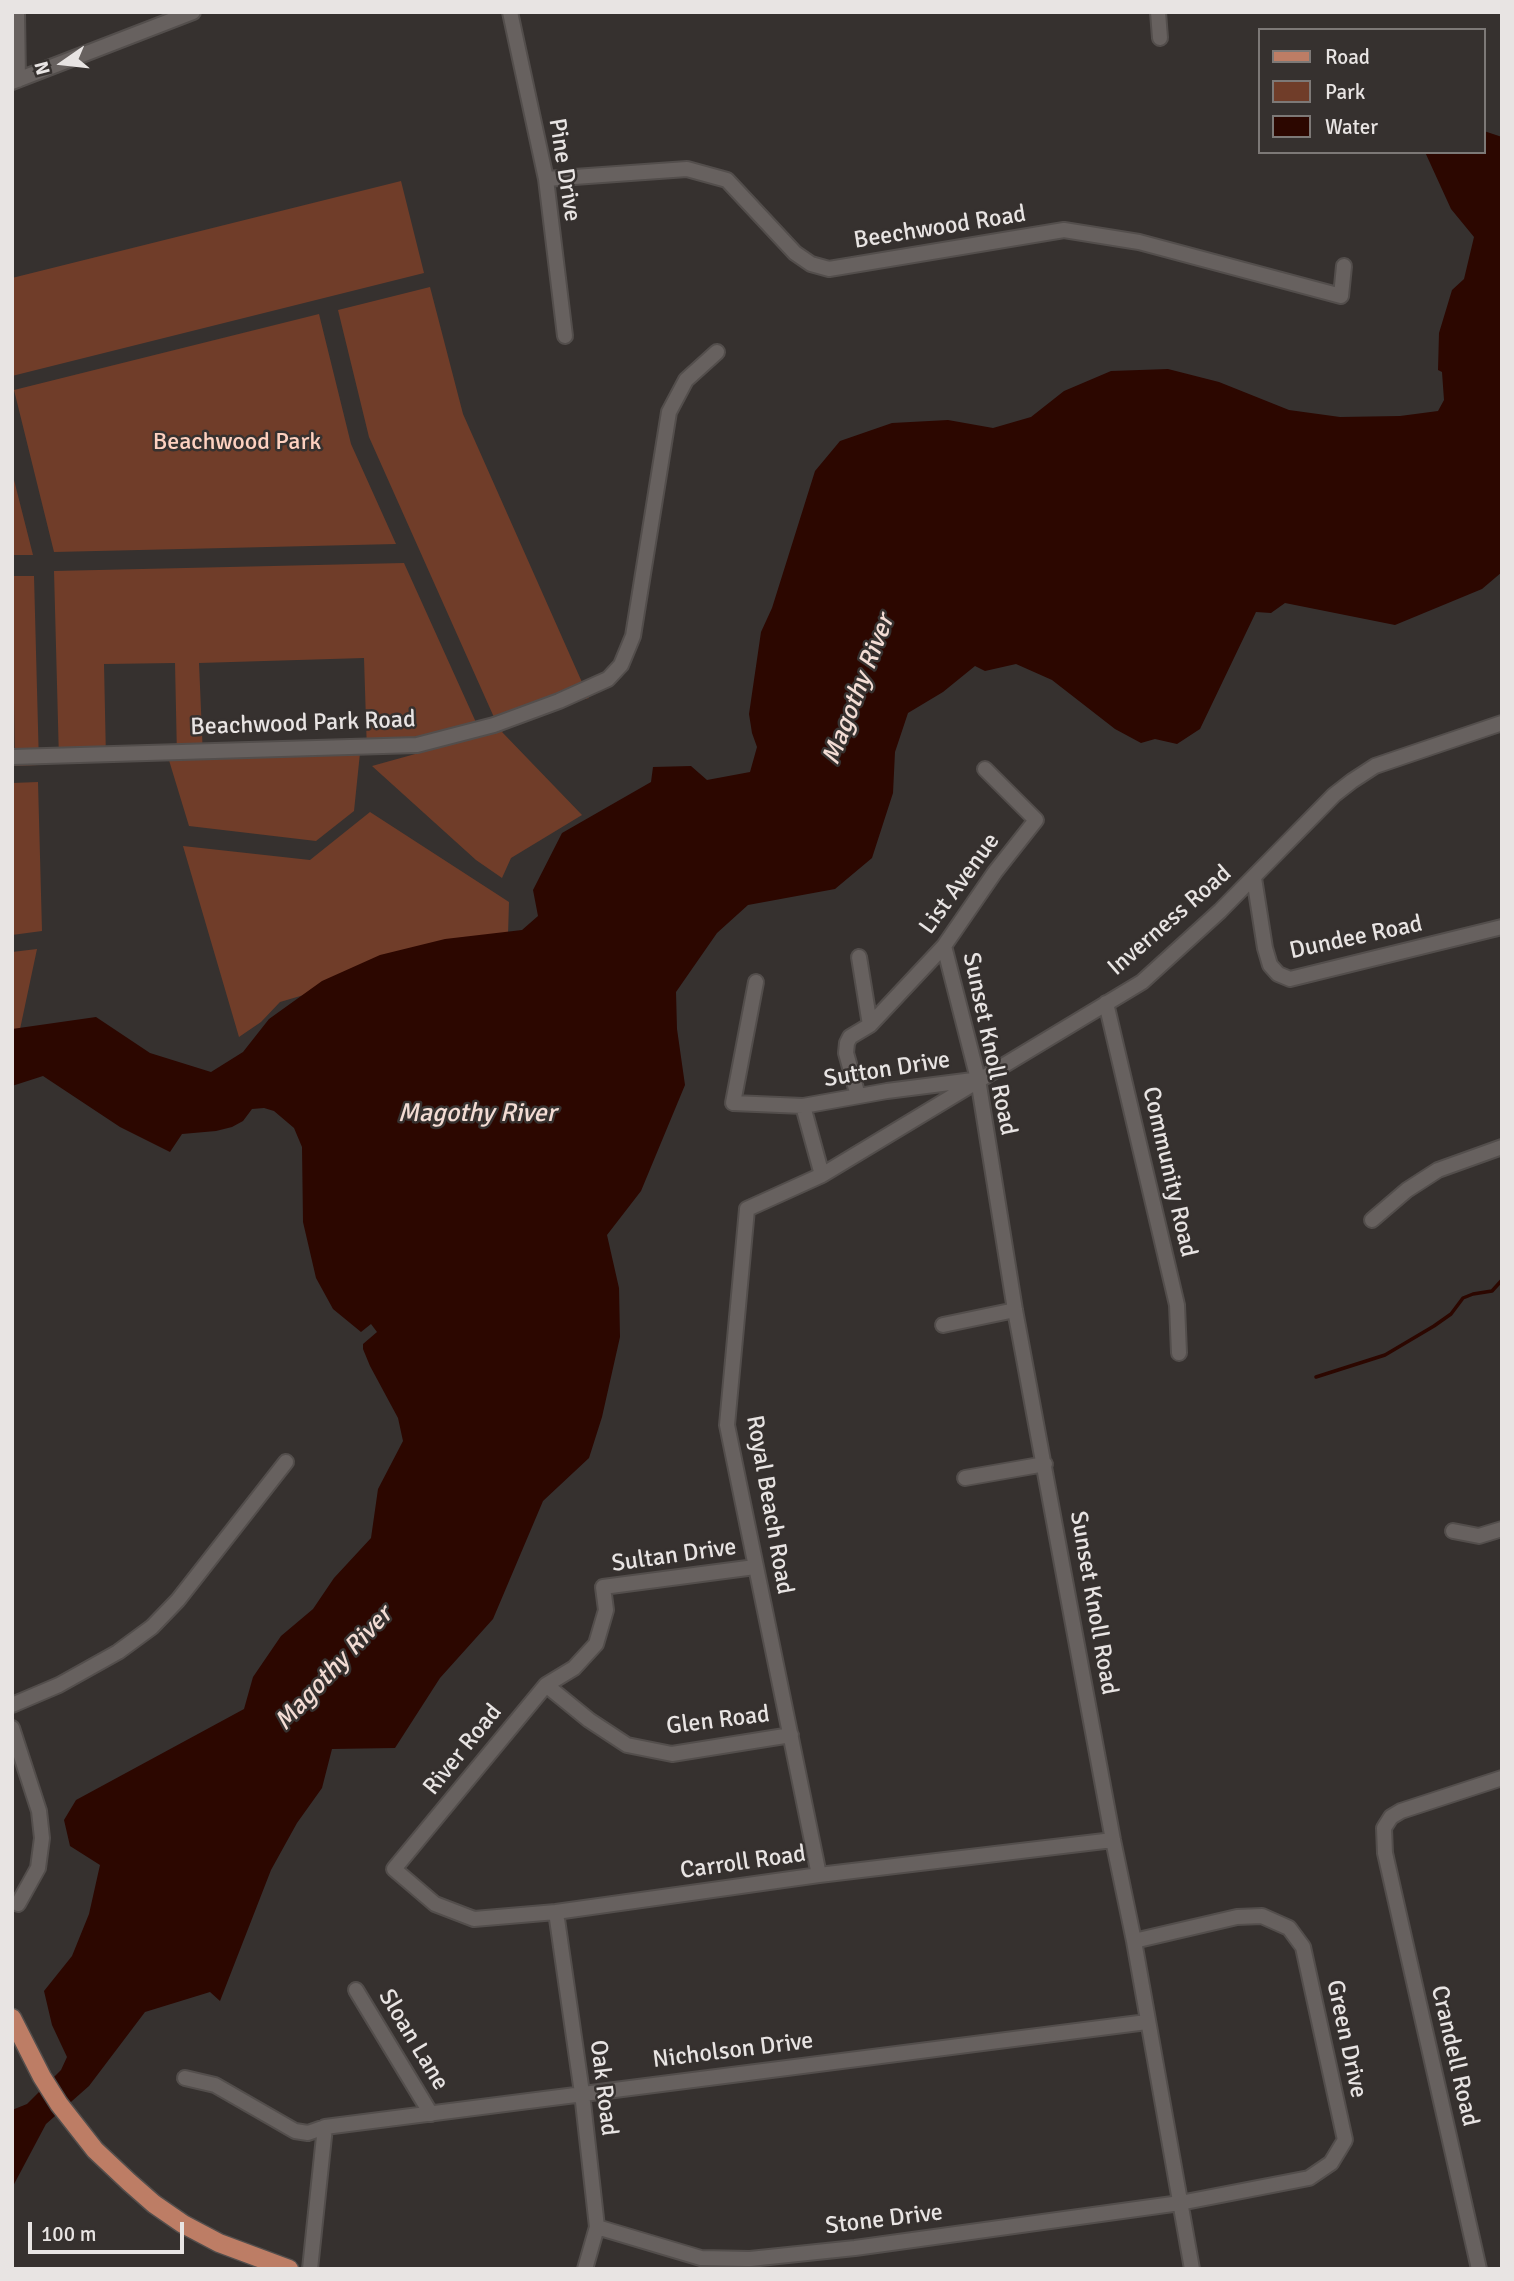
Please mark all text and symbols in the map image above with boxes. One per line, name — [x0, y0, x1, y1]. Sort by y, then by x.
north arrow — [28, 28, 98, 98]
legend — [1258, 28, 1486, 154]
text: Road — [1325, 44, 1370, 70]
text: N — [29, 59, 56, 77]
text: Park — [1325, 79, 1365, 105]
text: Water — [1325, 114, 1378, 140]
street label: Pine Drive — [542, 116, 586, 224]
street label: Beechwood Road — [852, 200, 1028, 256]
park label: Beachwood Park — [153, 429, 321, 457]
water label: Magothy River — [816, 611, 902, 769]
street label: Beachwood Park Road — [190, 706, 416, 742]
street label: List Avenue — [914, 828, 1006, 940]
street label: Inverness Road — [1102, 860, 1238, 982]
street label: Dundee Road — [1287, 910, 1425, 966]
street label: Sunset Knoll Road — [956, 950, 1022, 1138]
street label: Sutton Drive — [822, 1046, 952, 1094]
street label: Community Road — [1135, 1084, 1203, 1260]
water label: Magothy River — [398, 1098, 556, 1130]
street label: Royal Beach Road — [739, 1413, 799, 1597]
street label: Sunset Knoll Road — [1063, 1509, 1123, 1697]
street label: Sultan Drive — [610, 1533, 738, 1579]
water label: Magothy River — [269, 1600, 399, 1738]
street label: River Road — [418, 1699, 508, 1801]
street label: Glen Road — [665, 1700, 771, 1742]
street label: Carroll Road — [678, 1840, 808, 1886]
street label: Green Drive — [1319, 1977, 1373, 2101]
street label: Crandell Road — [1424, 1983, 1484, 2129]
street label: Sloan Lane — [372, 1984, 454, 2096]
street label: Nicholson Drive — [651, 2027, 815, 2075]
street label: Oak Road — [583, 2038, 623, 2138]
street label: Stone Drive — [824, 2199, 944, 2241]
scale bar — [32, 2208, 187, 2252]
text: 100 m — [41, 2221, 96, 2247]

